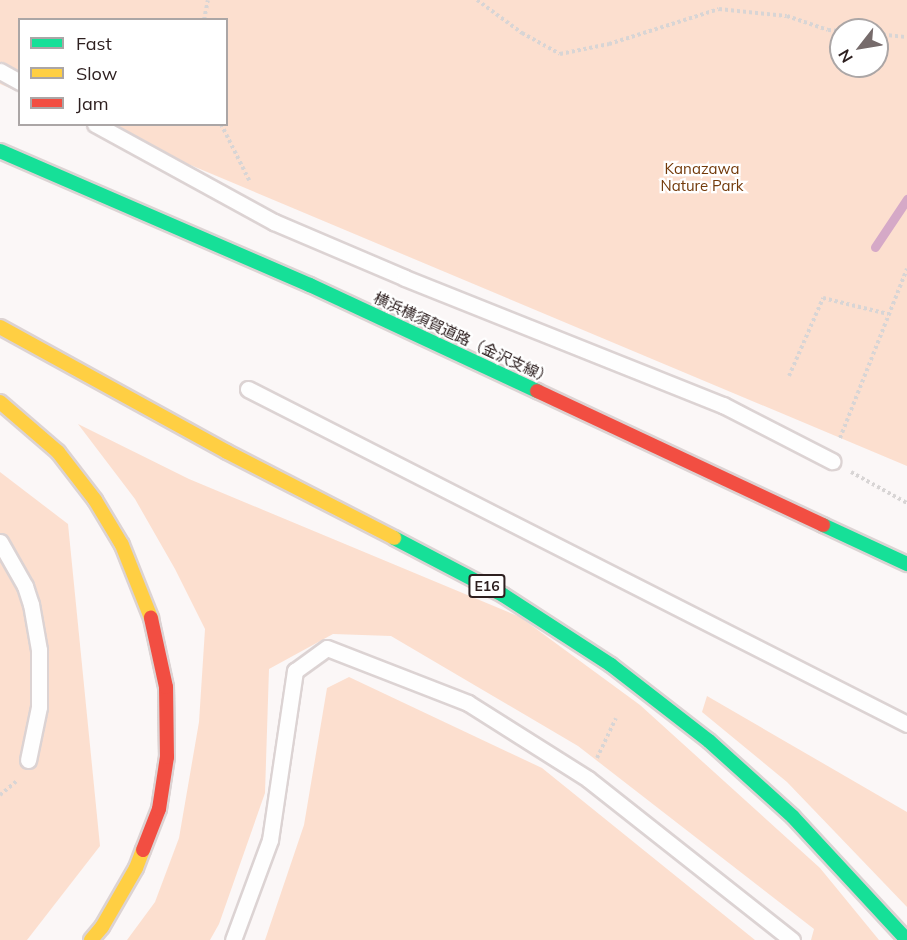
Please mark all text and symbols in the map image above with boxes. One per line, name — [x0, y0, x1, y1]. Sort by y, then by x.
legend — [18, 18, 228, 126]
north arrow — [829, 18, 889, 78]
text: Fast — [76, 32, 112, 55]
text: N — [834, 46, 857, 67]
text: Slow — [76, 62, 117, 85]
text: Jam — [76, 92, 109, 115]
park label: Kanazawa Nature Park — [660, 159, 744, 194]
street label: 横浜横須賀道路（金沢支線） — [371, 289, 555, 387]
road number: E16 — [468, 575, 506, 597]

